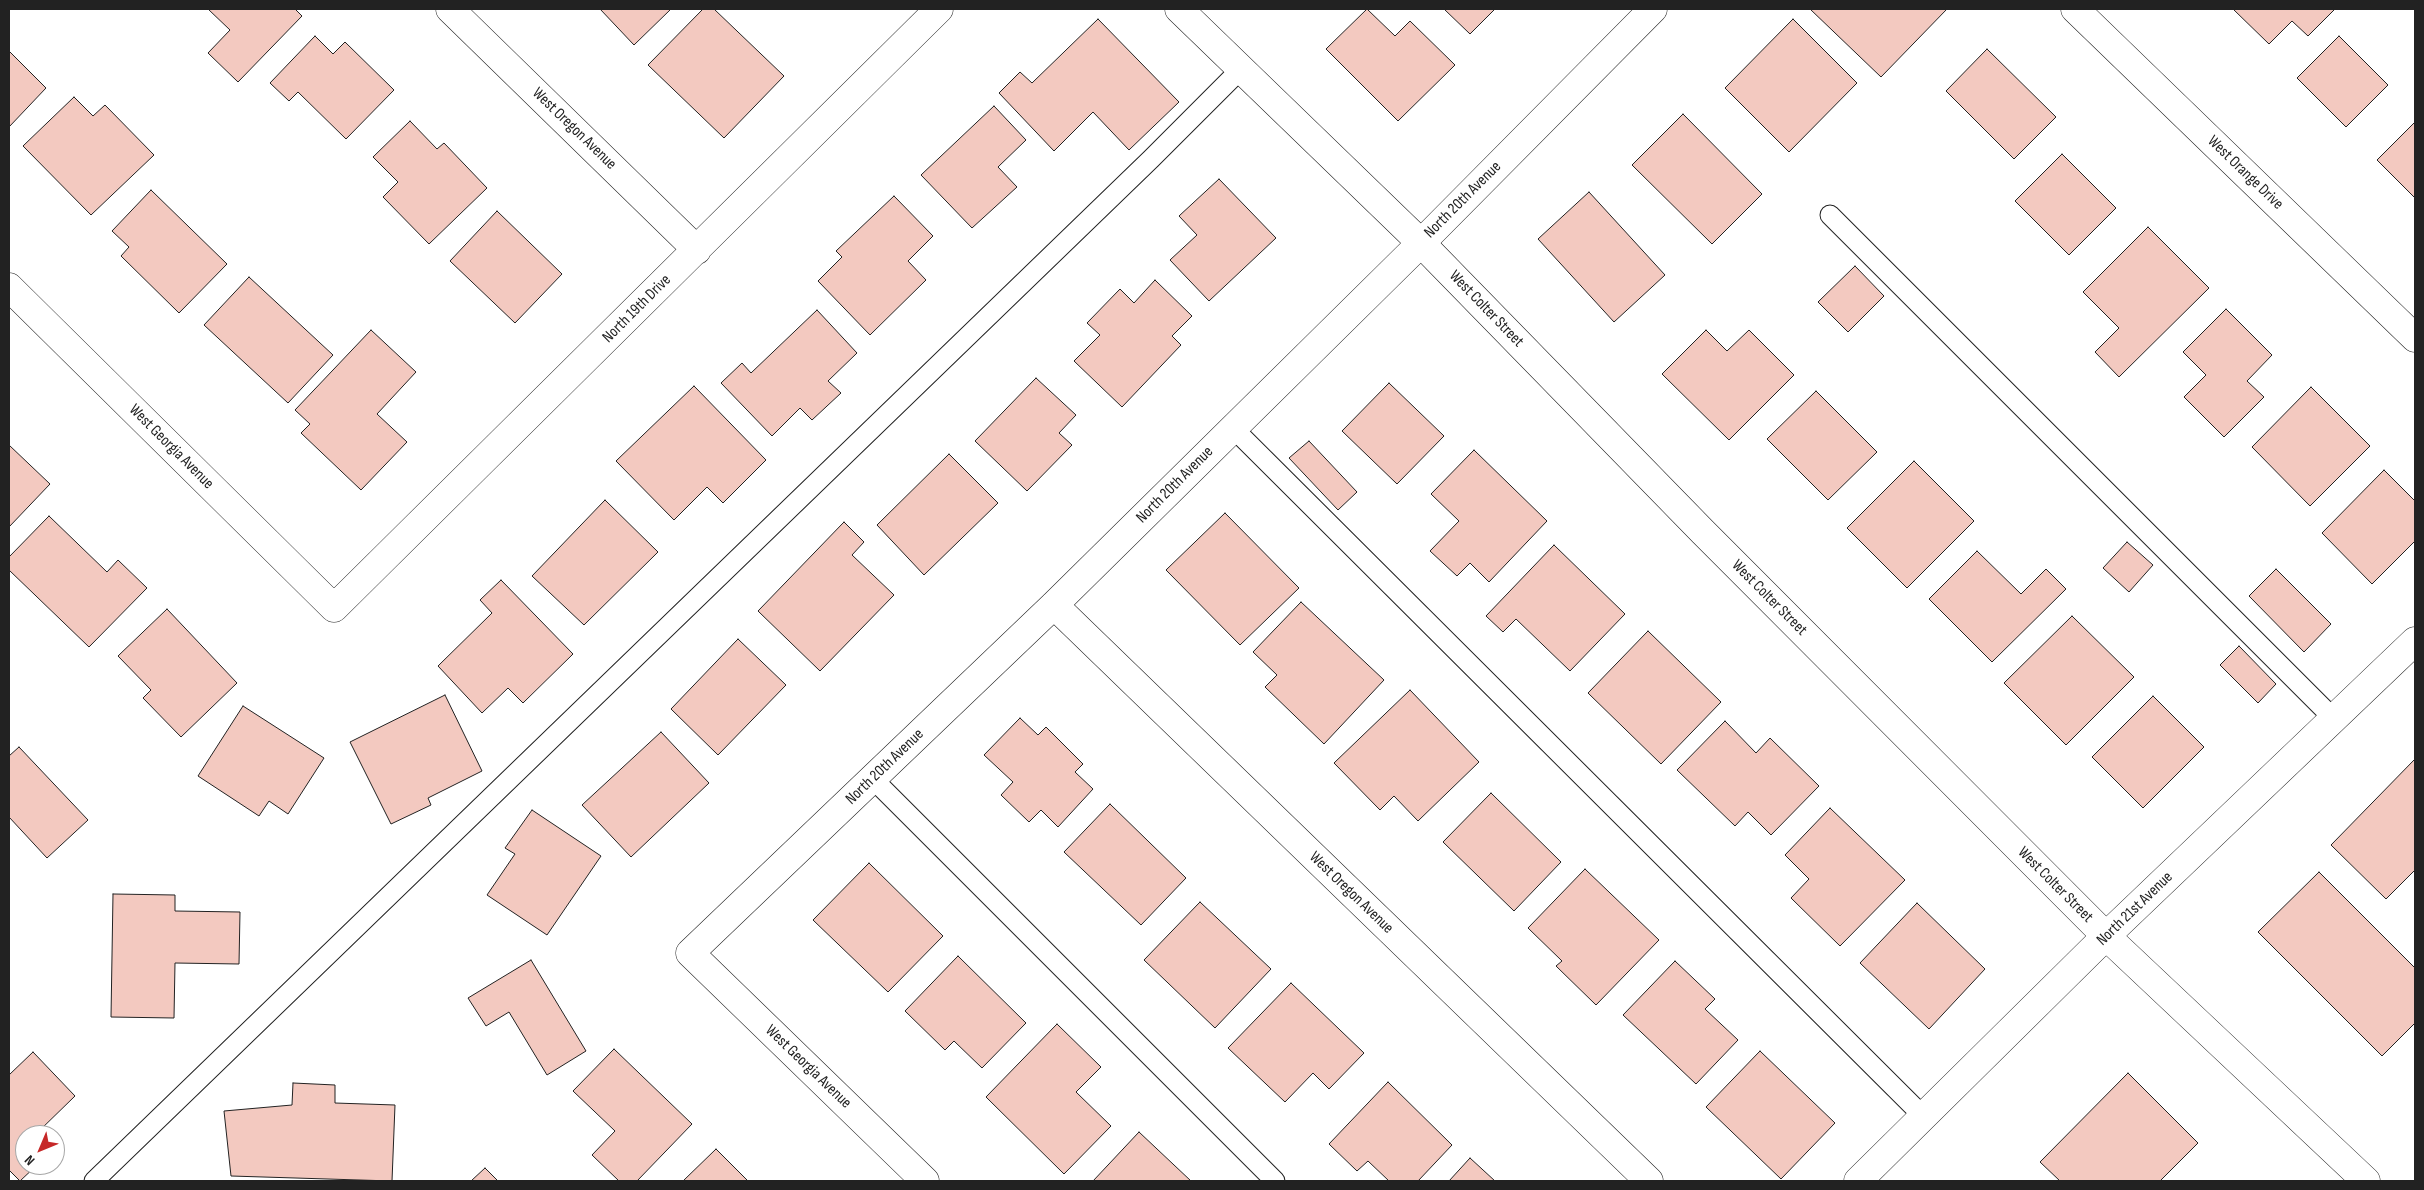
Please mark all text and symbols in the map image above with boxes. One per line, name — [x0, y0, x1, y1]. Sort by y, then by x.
street label: West Oregon Avenue — [528, 84, 620, 174]
street label: West Orange Drive — [2203, 132, 2287, 214]
street label: North 20th Avenue — [1421, 158, 1505, 242]
street label: West Colter Street — [1445, 267, 1527, 351]
street label: North 19th Drive — [599, 271, 675, 347]
street label: West Georgia Avenue — [125, 401, 217, 493]
street label: North 20th Avenue — [1133, 443, 1217, 527]
street label: West Colter Street — [1727, 556, 1811, 640]
street label: North 20th Avenue — [842, 725, 928, 809]
street label: West Colter Street — [2013, 843, 2097, 927]
street label: West Oregon Avenue — [1305, 848, 1397, 938]
street label: North 21st Avenue — [2093, 868, 2177, 950]
street label: West Georgia Avenue — [761, 1021, 855, 1113]
north arrow — [15, 1125, 65, 1175]
text: N — [21, 1152, 38, 1169]

